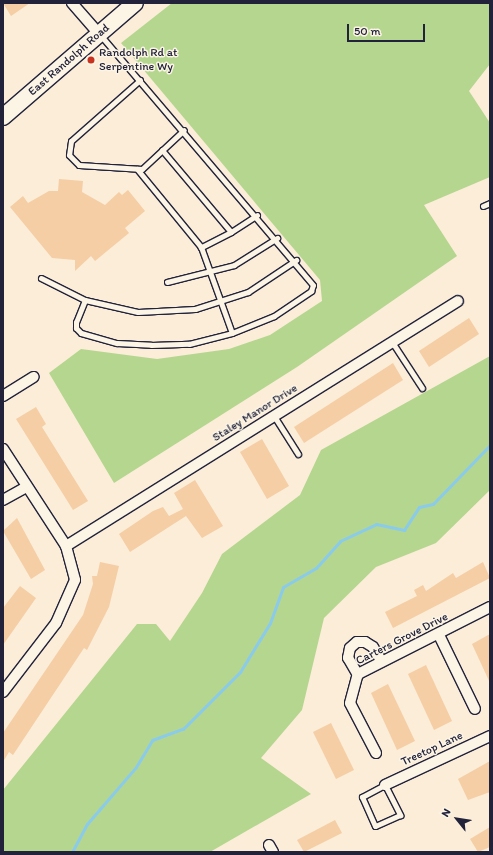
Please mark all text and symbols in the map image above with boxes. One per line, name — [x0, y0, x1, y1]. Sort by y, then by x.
scale bar — [349, 16, 427, 42]
street label: East Randolph Road — [26, 21, 112, 99]
text: 50 m — [354, 24, 380, 38]
place label: Randolph Rd at Serpentine Wy — [99, 46, 178, 74]
marker: Randolph Rd at Serpentine Wy — [86, 55, 96, 65]
street label: Staley Manor Drive — [210, 381, 300, 445]
street label: Carters Grove Drive — [353, 609, 451, 669]
street label: Treetop Lane — [399, 728, 465, 770]
north arrow — [437, 799, 477, 839]
text: N — [439, 806, 454, 819]

